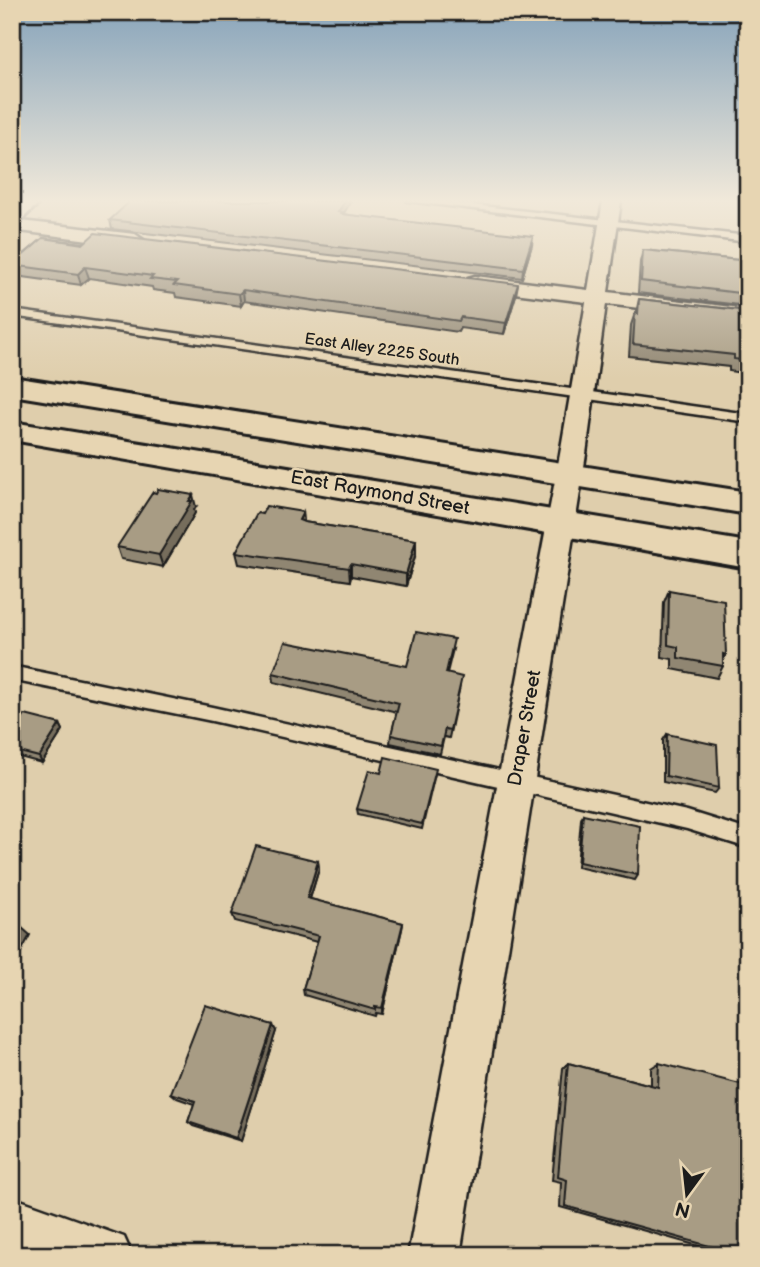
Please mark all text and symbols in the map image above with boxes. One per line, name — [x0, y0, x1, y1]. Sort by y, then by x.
street label: East Alley 2225 South — [303, 330, 461, 370]
street label: East Raymond Street — [289, 466, 472, 520]
street label: Draper Street — [504, 668, 547, 788]
north arrow — [652, 1158, 722, 1228]
text: N — [673, 1196, 693, 1222]

